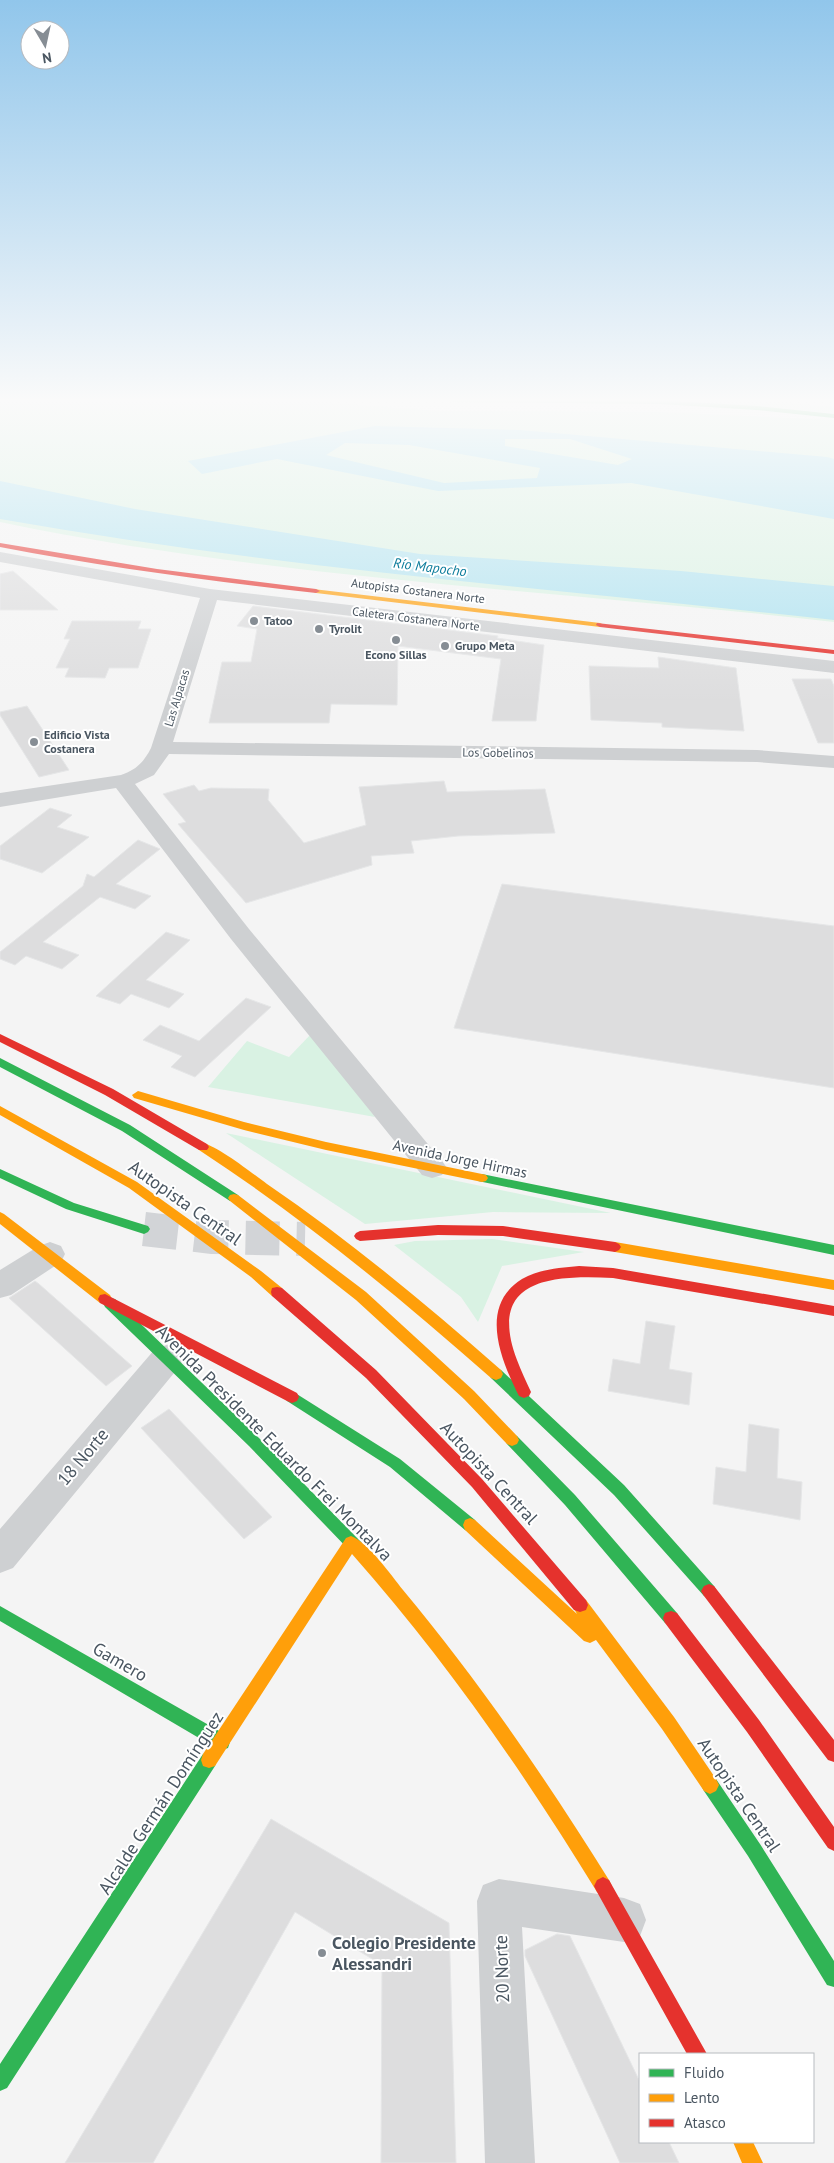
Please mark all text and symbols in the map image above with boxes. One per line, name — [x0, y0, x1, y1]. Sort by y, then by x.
north arrow — [20, 20, 70, 70]
text: N — [41, 48, 53, 67]
water label: Río Mapocho — [392, 554, 468, 580]
street label: Autopista Costanera Norte — [350, 575, 486, 606]
street label: Caletera Costanera Norte — [351, 603, 481, 634]
place label: Tatoo — [264, 613, 293, 628]
marker: Tatoo — [248, 615, 260, 627]
place label: Tyrolit — [329, 621, 362, 636]
marker: Tyrolit — [313, 623, 325, 635]
marker: Econo Sillas — [390, 634, 402, 646]
place label: Grupo Meta — [455, 638, 515, 653]
marker: Grupo Meta — [439, 640, 451, 652]
place label: Econo Sillas — [365, 647, 427, 662]
street label: Las Alpacas — [161, 667, 192, 728]
place label: Edificio Vista Costanera — [44, 727, 110, 756]
marker: Edificio Vista Costanera — [28, 736, 40, 748]
street label: Los Gobelinos — [462, 744, 534, 761]
street label: Avenida Jorge Hirmas — [391, 1135, 529, 1182]
street label: Autopista Central — [124, 1155, 247, 1251]
street label: Avenida Presidente Eduardo Frei Montalva — [151, 1320, 397, 1566]
street label: Autopista Central — [436, 1416, 544, 1530]
street label: 18 Norte — [52, 1423, 113, 1490]
street label: Gamero — [89, 1637, 152, 1686]
street label: Alcalde Germán Domínguez — [93, 1707, 228, 1898]
street label: Autopista Central — [693, 1733, 786, 1857]
place label: Colegio Presidente Alessandri — [332, 1931, 476, 1975]
street label: 20 Norte — [489, 1935, 514, 2003]
marker: Colegio Presidente Alessandri — [316, 1947, 328, 1959]
legend — [639, 2053, 814, 2143]
text: Fluido — [684, 2063, 724, 2082]
text: Lento — [684, 2088, 720, 2107]
text: Atasco — [684, 2113, 726, 2132]

